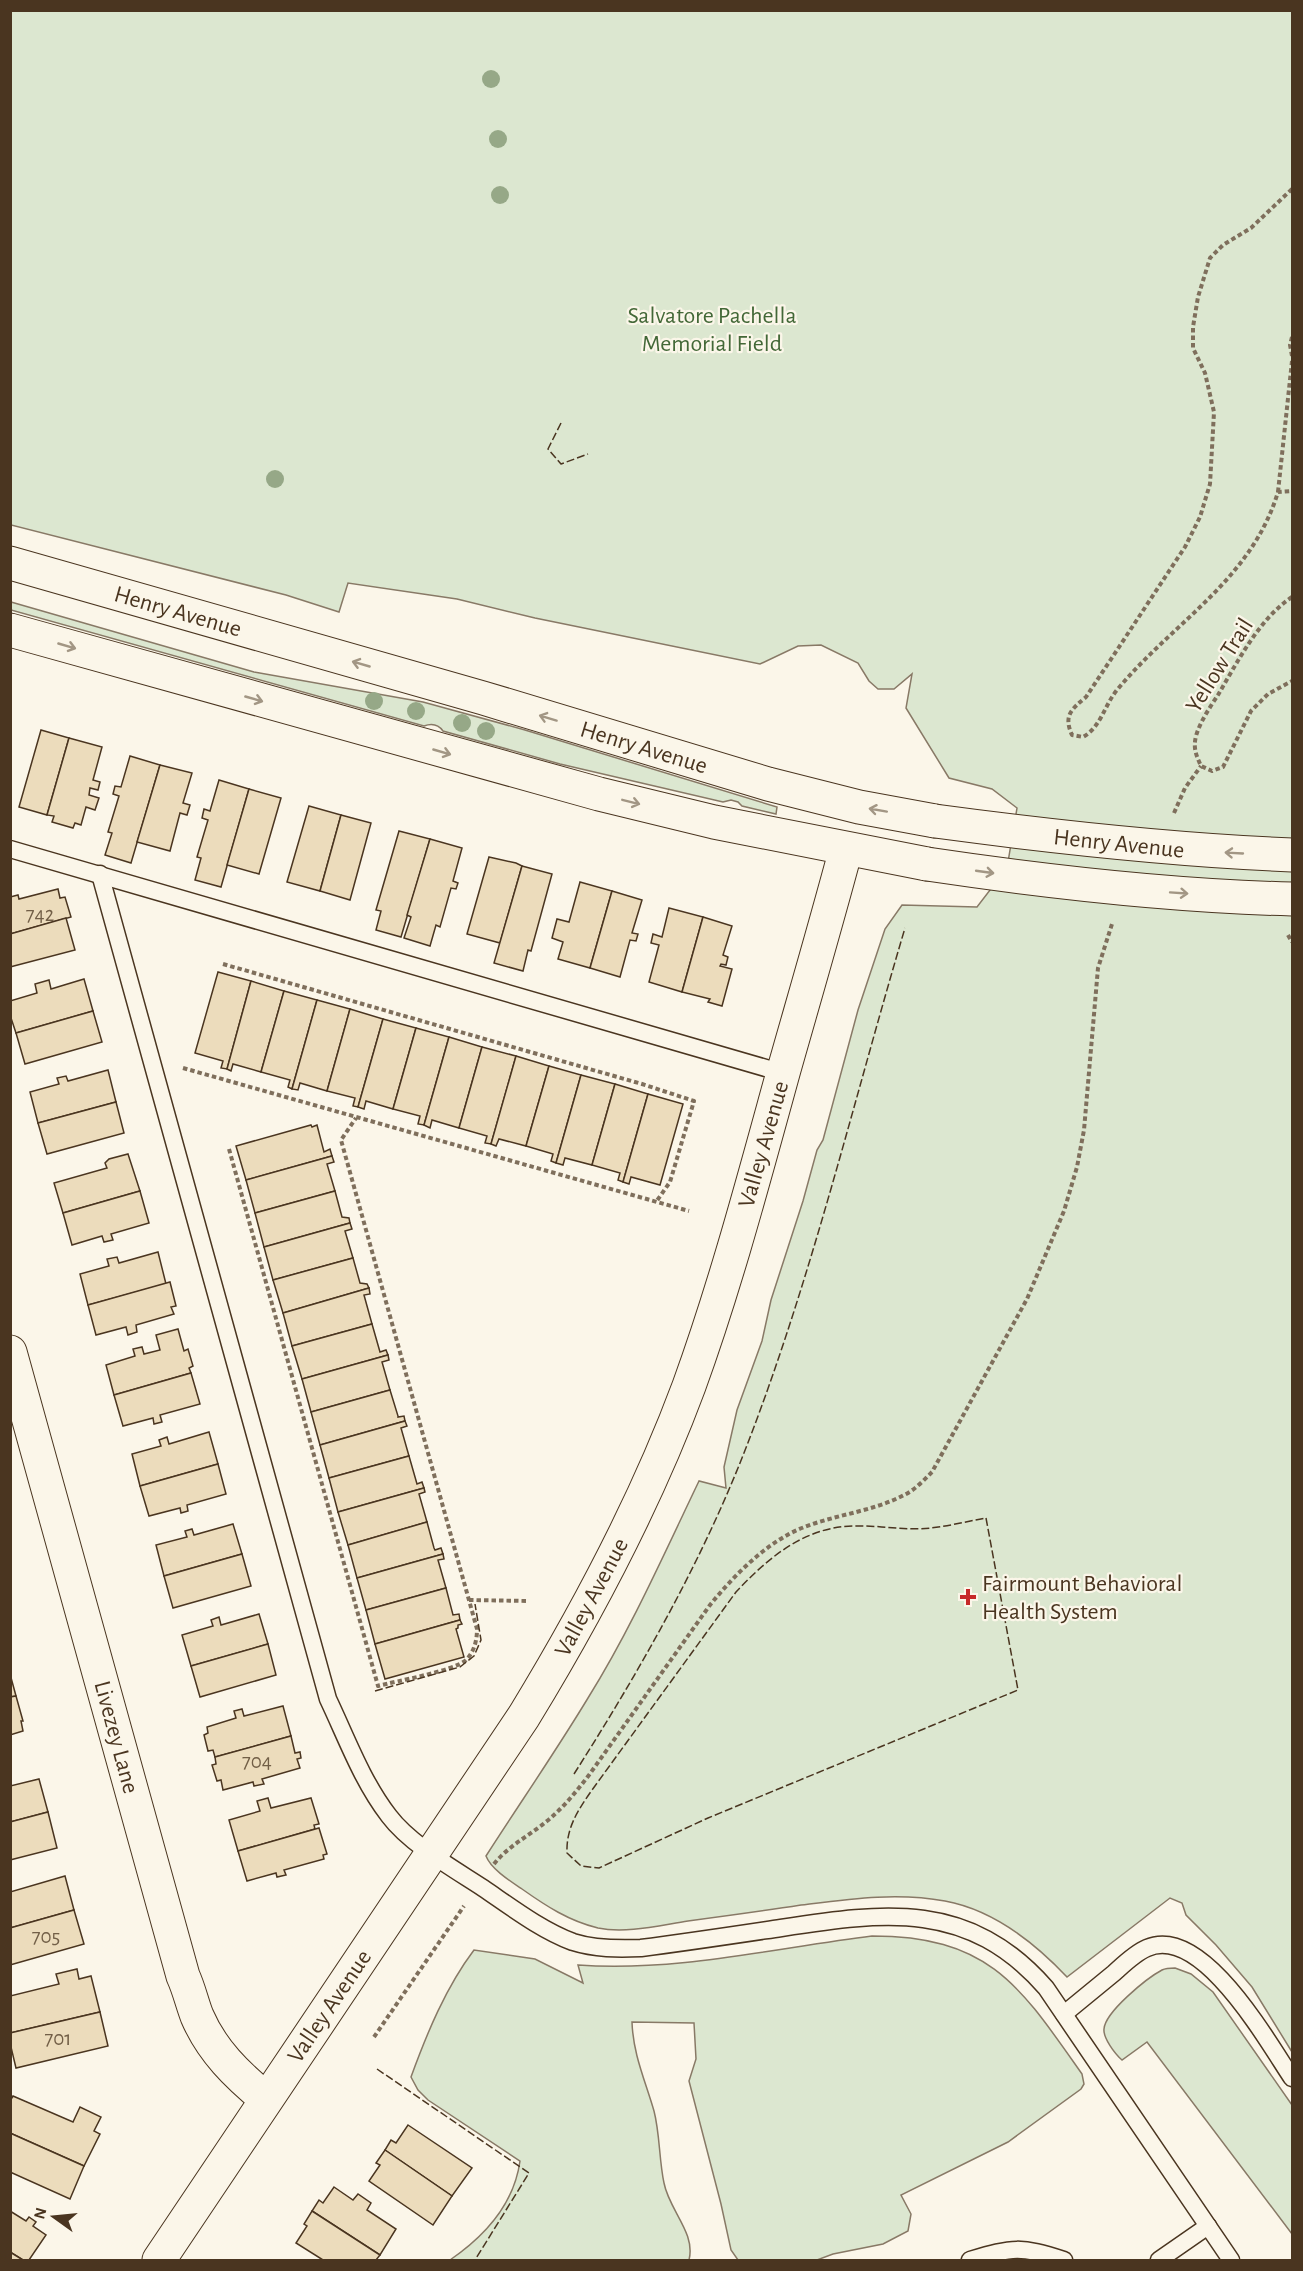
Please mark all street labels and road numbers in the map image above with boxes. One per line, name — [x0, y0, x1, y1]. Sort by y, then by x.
street label: Henry Avenue — [111, 582, 244, 642]
street label: Yellow Trail — [1182, 614, 1258, 717]
street label: Henry Avenue — [577, 717, 710, 779]
street label: Henry Avenue — [1052, 825, 1185, 863]
street label: Valley Avenue — [734, 1078, 793, 1210]
street label: Valley Avenue — [551, 1534, 633, 1661]
street label: Livezey Lane — [89, 1678, 143, 1796]
street label: Valley Avenue — [283, 1946, 376, 2067]

